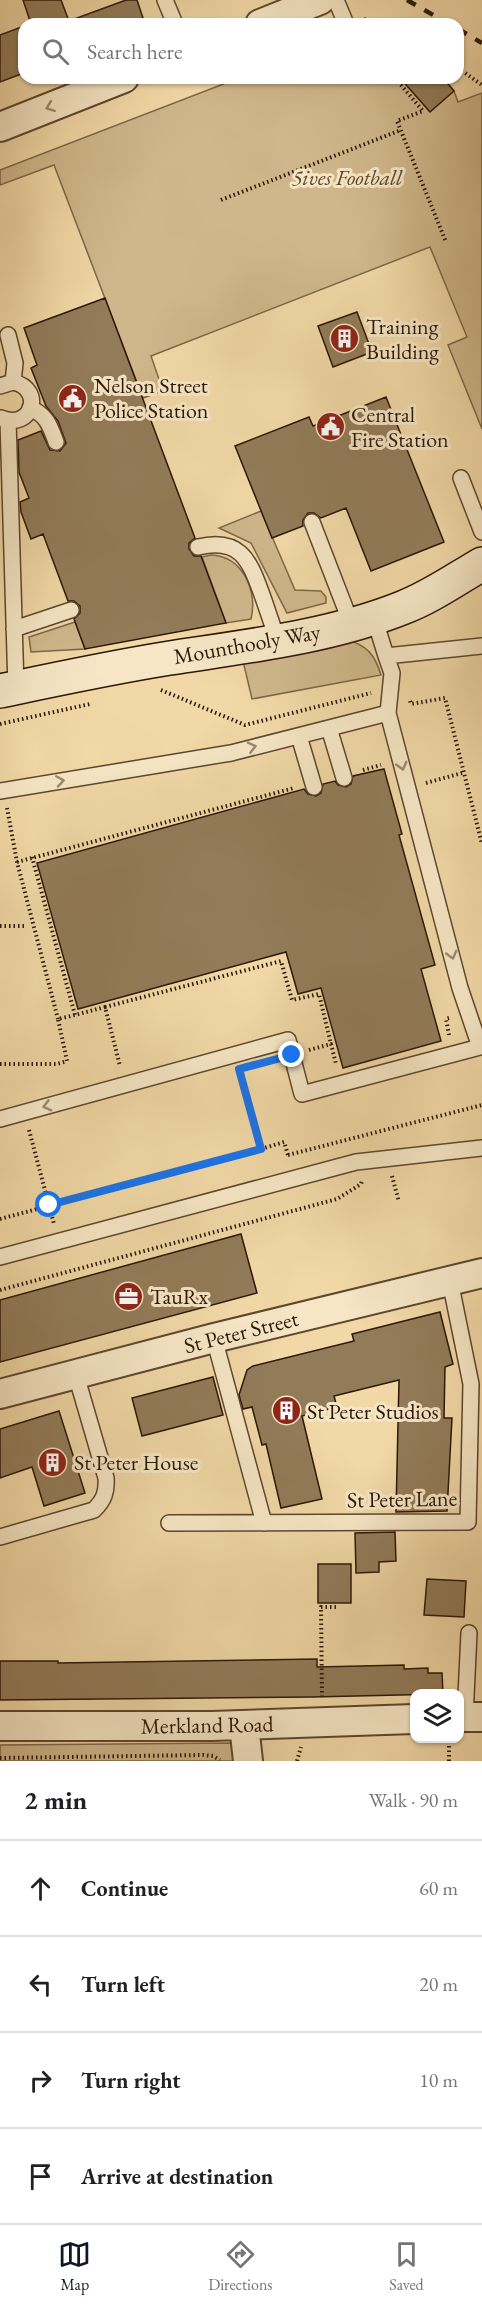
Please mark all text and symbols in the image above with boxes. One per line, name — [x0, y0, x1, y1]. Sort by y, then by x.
search box — [18, 18, 464, 84]
icon: search — [39, 35, 72, 68]
text: Search here — [87, 37, 182, 66]
one-way arrow — [45, 100, 56, 112]
park label: 5ives Football — [292, 163, 403, 192]
place label: Training Building — [366, 312, 439, 366]
building icon: Training Building — [329, 323, 361, 355]
place label: Nelson Street Police Station — [94, 371, 209, 425]
public building icon: Nelson Street Police Station — [57, 382, 89, 414]
place label: Central Fire Station — [351, 400, 449, 454]
public building icon: Central Fire Station — [314, 411, 346, 443]
street label: Mounthooly Way — [171, 617, 323, 671]
one-way arrow — [247, 742, 257, 755]
one-way arrow — [395, 760, 407, 771]
one-way arrow — [56, 775, 65, 787]
one-way arrow — [444, 949, 457, 959]
route end — [278, 1041, 304, 1067]
one-way arrow — [42, 1098, 52, 1111]
route start — [35, 1191, 61, 1217]
office icon: TauRx — [113, 1280, 145, 1312]
place label: TauRx — [150, 1282, 208, 1311]
street label: St Peter Street — [181, 1304, 301, 1360]
building icon: St Peter Studios — [270, 1395, 302, 1427]
place label: St Peter Studios — [307, 1397, 439, 1426]
building icon: St Peter House — [37, 1446, 69, 1478]
place label: St Peter House — [74, 1448, 199, 1477]
street label: St Peter Lane — [347, 1484, 458, 1514]
map controls — [410, 1689, 464, 1743]
button: layers — [410, 1689, 464, 1743]
street label: Merkland Road — [140, 1709, 275, 1741]
text: 2 min — [24, 1783, 87, 1817]
text: Walk · 90 m — [369, 1787, 458, 1813]
icon: ahead — [24, 1872, 57, 1905]
text: Continue — [81, 1874, 168, 1903]
text: 60 m — [419, 1875, 458, 1901]
icon: left — [24, 1968, 57, 2001]
text: Turn left — [81, 1970, 165, 1999]
text: 20 m — [419, 1971, 458, 1997]
icon: right — [24, 2064, 57, 2097]
text: Turn right — [81, 2066, 180, 2095]
text: 10 m — [419, 2067, 458, 2093]
icon: arrive — [24, 2160, 57, 2193]
text: Arrive at destination — [81, 2162, 273, 2191]
tab: Map — [58, 2238, 91, 2295]
tab: Directions — [208, 2238, 273, 2295]
tab: Saved — [389, 2238, 424, 2295]

